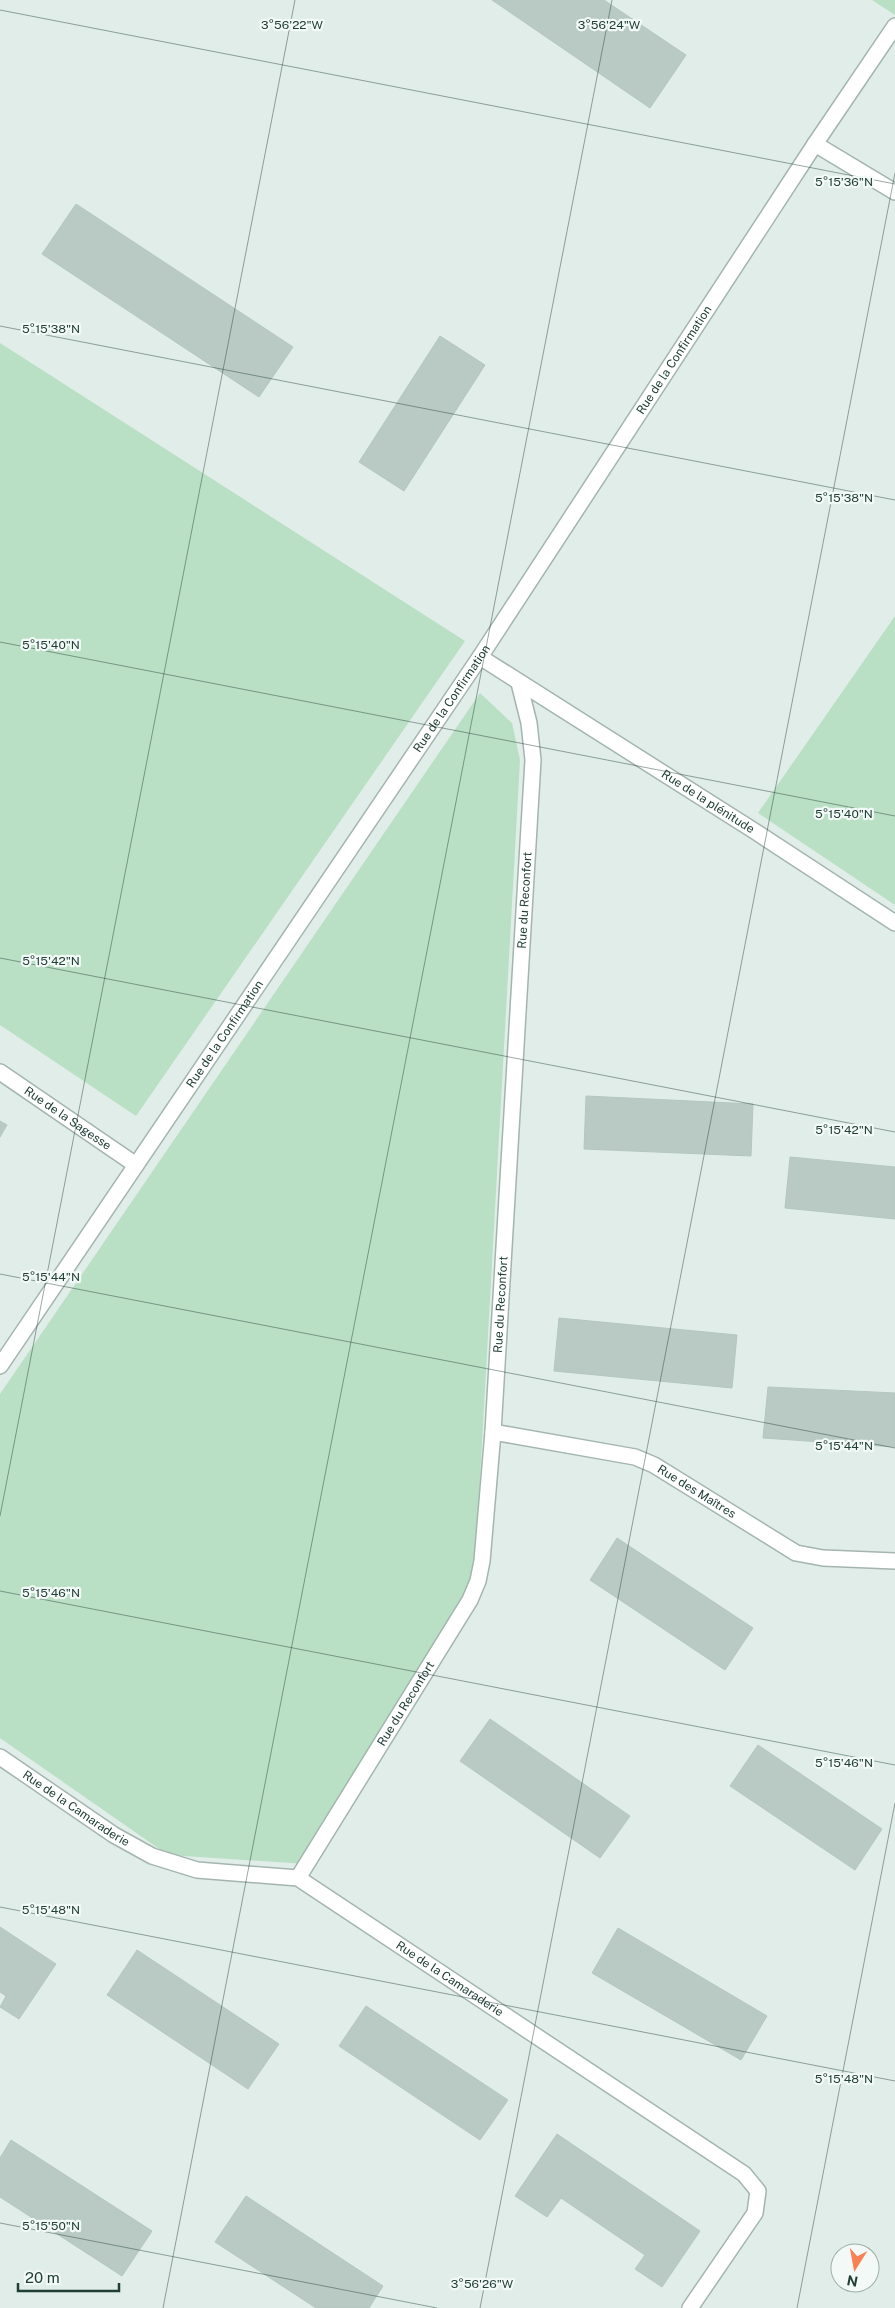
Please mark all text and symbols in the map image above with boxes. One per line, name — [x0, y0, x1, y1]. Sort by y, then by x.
text: 3°56'22"W — [261, 18, 324, 32]
text: 3°56'24"W — [578, 18, 641, 32]
text: 5°15'36"N — [815, 175, 873, 189]
street label: Rue de la Confirmation — [633, 303, 715, 417]
text: 5°15'38"N — [22, 322, 80, 336]
text: 5°15'38"N — [815, 491, 873, 505]
text: 5°15'40"N — [22, 638, 80, 652]
street label: Rue de la Confirmation — [411, 642, 493, 755]
street label: Rue de la plénitude — [659, 767, 757, 836]
text: 5°15'40"N — [815, 807, 873, 821]
street label: Rue du Reconfort — [515, 851, 535, 949]
text: 5°15'42"N — [22, 954, 80, 968]
street label: Rue de la Confirmation — [183, 977, 266, 1090]
street label: Rue de la Sagesse — [22, 1084, 114, 1153]
text: 5°15'42"N — [815, 1123, 873, 1137]
street label: Rue du Reconfort — [491, 1255, 510, 1353]
text: 5°15'44"N — [22, 1270, 80, 1284]
text: 5°15'44"N — [815, 1439, 873, 1453]
street label: Rue des Maîtres — [655, 1462, 738, 1521]
text: 5°15'46"N — [22, 1586, 80, 1600]
street label: Rue du Reconfort — [374, 1658, 438, 1749]
text: 5°15'46"N — [815, 1756, 873, 1770]
street label: Rue de la Camaraderie — [20, 1768, 132, 1849]
text: 5°15'48"N — [22, 1903, 80, 1917]
street label: Rue de la Camaraderie — [393, 1938, 506, 2019]
text: 5°15'48"N — [815, 2072, 873, 2086]
text: 5°15'50"N — [22, 2219, 80, 2233]
north arrow — [830, 2243, 880, 2293]
scale bar — [18, 2260, 119, 2292]
text: 20 m — [25, 2269, 60, 2286]
text: N — [846, 2272, 859, 2290]
text: 3°56'26"W — [451, 2277, 514, 2291]

